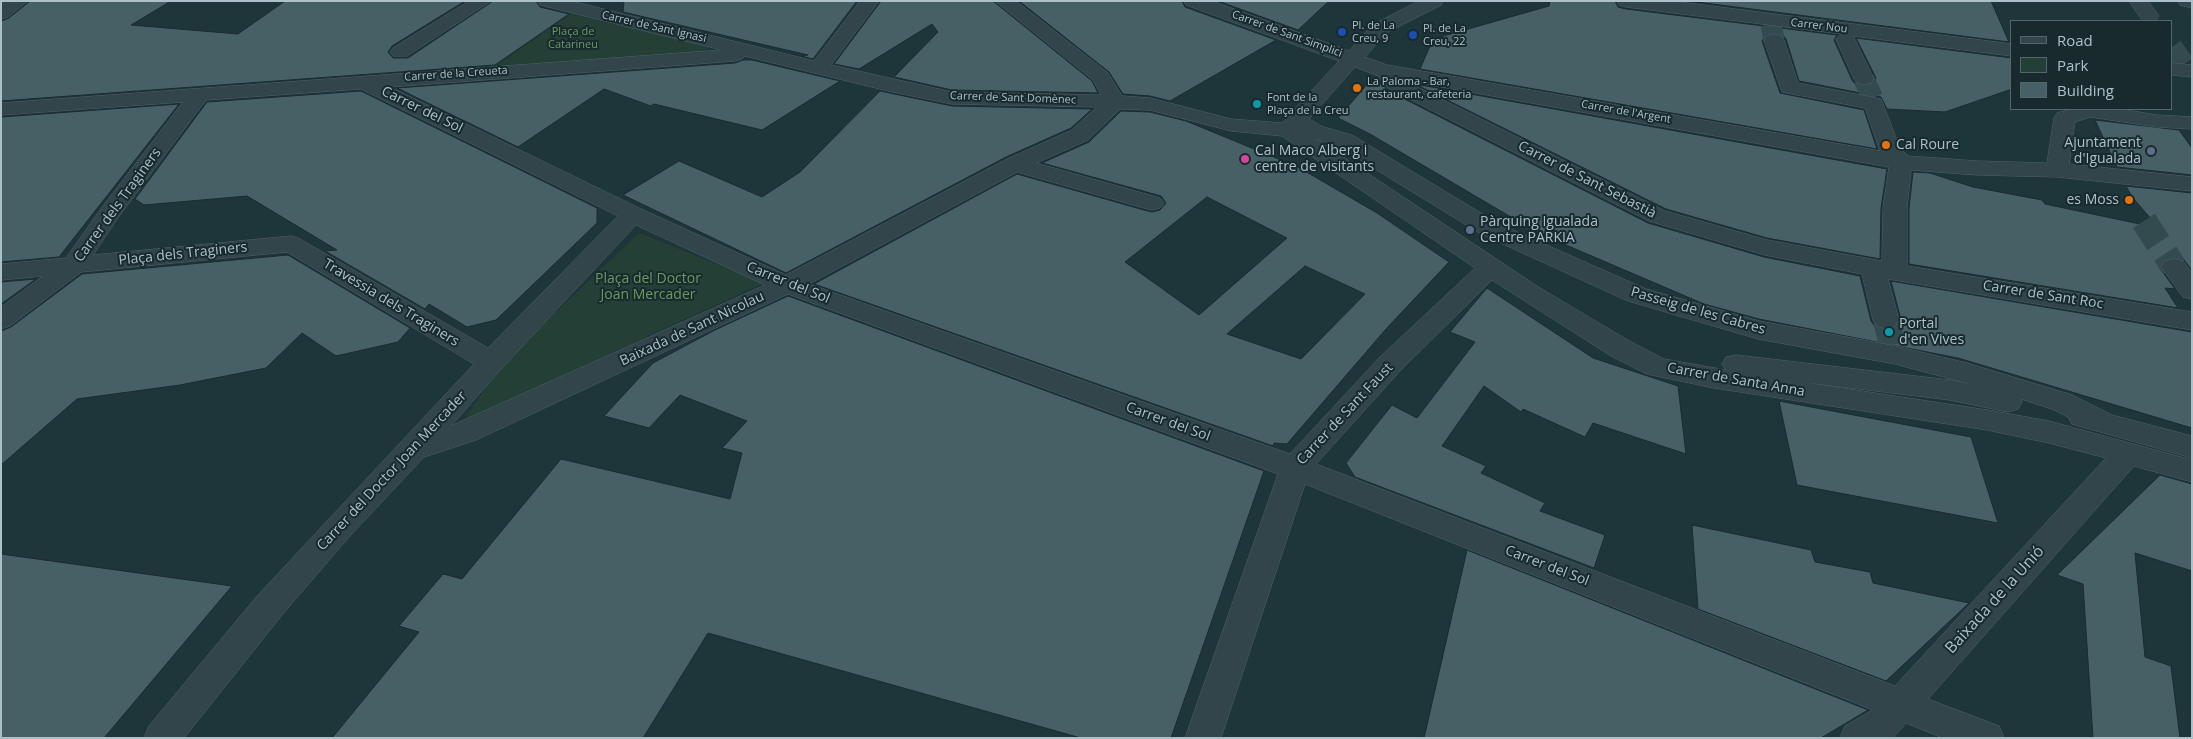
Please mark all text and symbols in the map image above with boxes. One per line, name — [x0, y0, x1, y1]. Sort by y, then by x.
street label: Carrer de Sant Simplici — [1230, 8, 1344, 60]
street label: Carrer de Sant Ignasi — [600, 9, 708, 45]
street label: Carrer Nou — [1790, 16, 1848, 36]
place label: Pl. de La Creu, 9 — [1352, 19, 1395, 45]
legend — [2010, 20, 2173, 110]
place label: Pl. de La Creu, 22 — [1423, 22, 1466, 48]
park label: Plaça de Catarineu — [548, 25, 598, 51]
marker: Pl. de La Creu, 9 — [1336, 26, 1348, 38]
marker: Pl. de La Creu, 22 — [1407, 29, 1419, 41]
text: Road — [2057, 30, 2093, 50]
text: Park — [2057, 55, 2088, 75]
street label: Carrer de la Creueta — [404, 64, 508, 84]
place label: La Paloma - Bar, restaurant, cafeteria — [1367, 75, 1471, 101]
text: Building — [2057, 80, 2114, 100]
marker: La Paloma - Bar, restaurant, cafeteria — [1351, 82, 1363, 94]
street label: Carrer del Sol — [379, 83, 465, 137]
street label: Carrer de Sant Domènec — [950, 89, 1076, 107]
place label: Font de la Plaça de la Creu — [1267, 91, 1349, 117]
marker: Font de la Plaça de la Creu — [1251, 98, 1263, 110]
street label: Carrer de l'Argent — [1580, 98, 1672, 126]
place label: Ajuntament d'Igualada — [2064, 135, 2141, 168]
place label: Cal Roure — [1896, 137, 1959, 153]
street label: Carrer de Sant Sebastià — [1515, 138, 1659, 222]
marker: Cal Roure — [1880, 139, 1892, 151]
place label: Cal Maco Alberg i centre de visitants — [1255, 143, 1374, 176]
street label: Carrer dels Traginers — [71, 145, 165, 265]
marker: Ajuntament d'Igualada — [2145, 145, 2157, 157]
marker: Cal Maco Alberg i centre de visitants — [1239, 153, 1251, 165]
place label: es Moss — [2066, 192, 2119, 208]
marker: es Moss — [2123, 194, 2135, 206]
place label: Pàrquing Igualada Centre PARKIA — [1480, 214, 1598, 246]
marker: Pàrquing Igualada Centre PARKIA — [1464, 224, 1476, 236]
street label: Plaça dels Traginers — [118, 239, 248, 269]
street label: Travessia dels Traginers — [320, 256, 462, 350]
street label: Carrer del Sol — [744, 259, 832, 307]
park label: Plaça del Doctor Joan Mercader — [595, 271, 701, 304]
street label: Carrer de Sant Roc — [1982, 277, 2104, 313]
street label: Passeig de les Cabres — [1629, 284, 1767, 338]
street label: Baixada de Sant Nicolau — [617, 288, 767, 370]
place label: Portal d'en Vives — [1899, 316, 1964, 348]
marker: Portal d'en Vives — [1883, 326, 1895, 338]
street label: Carrer de Sant Faust — [1293, 360, 1397, 468]
street label: Carrer de Santa Anna — [1666, 360, 1806, 400]
street label: Carrer del Doctor Joan Mercader — [314, 388, 470, 554]
street label: Carrer del Sol — [1124, 399, 1212, 445]
street label: Carrer del Sol — [1503, 542, 1591, 590]
street label: Baixada de la Unió — [1942, 542, 2048, 658]

